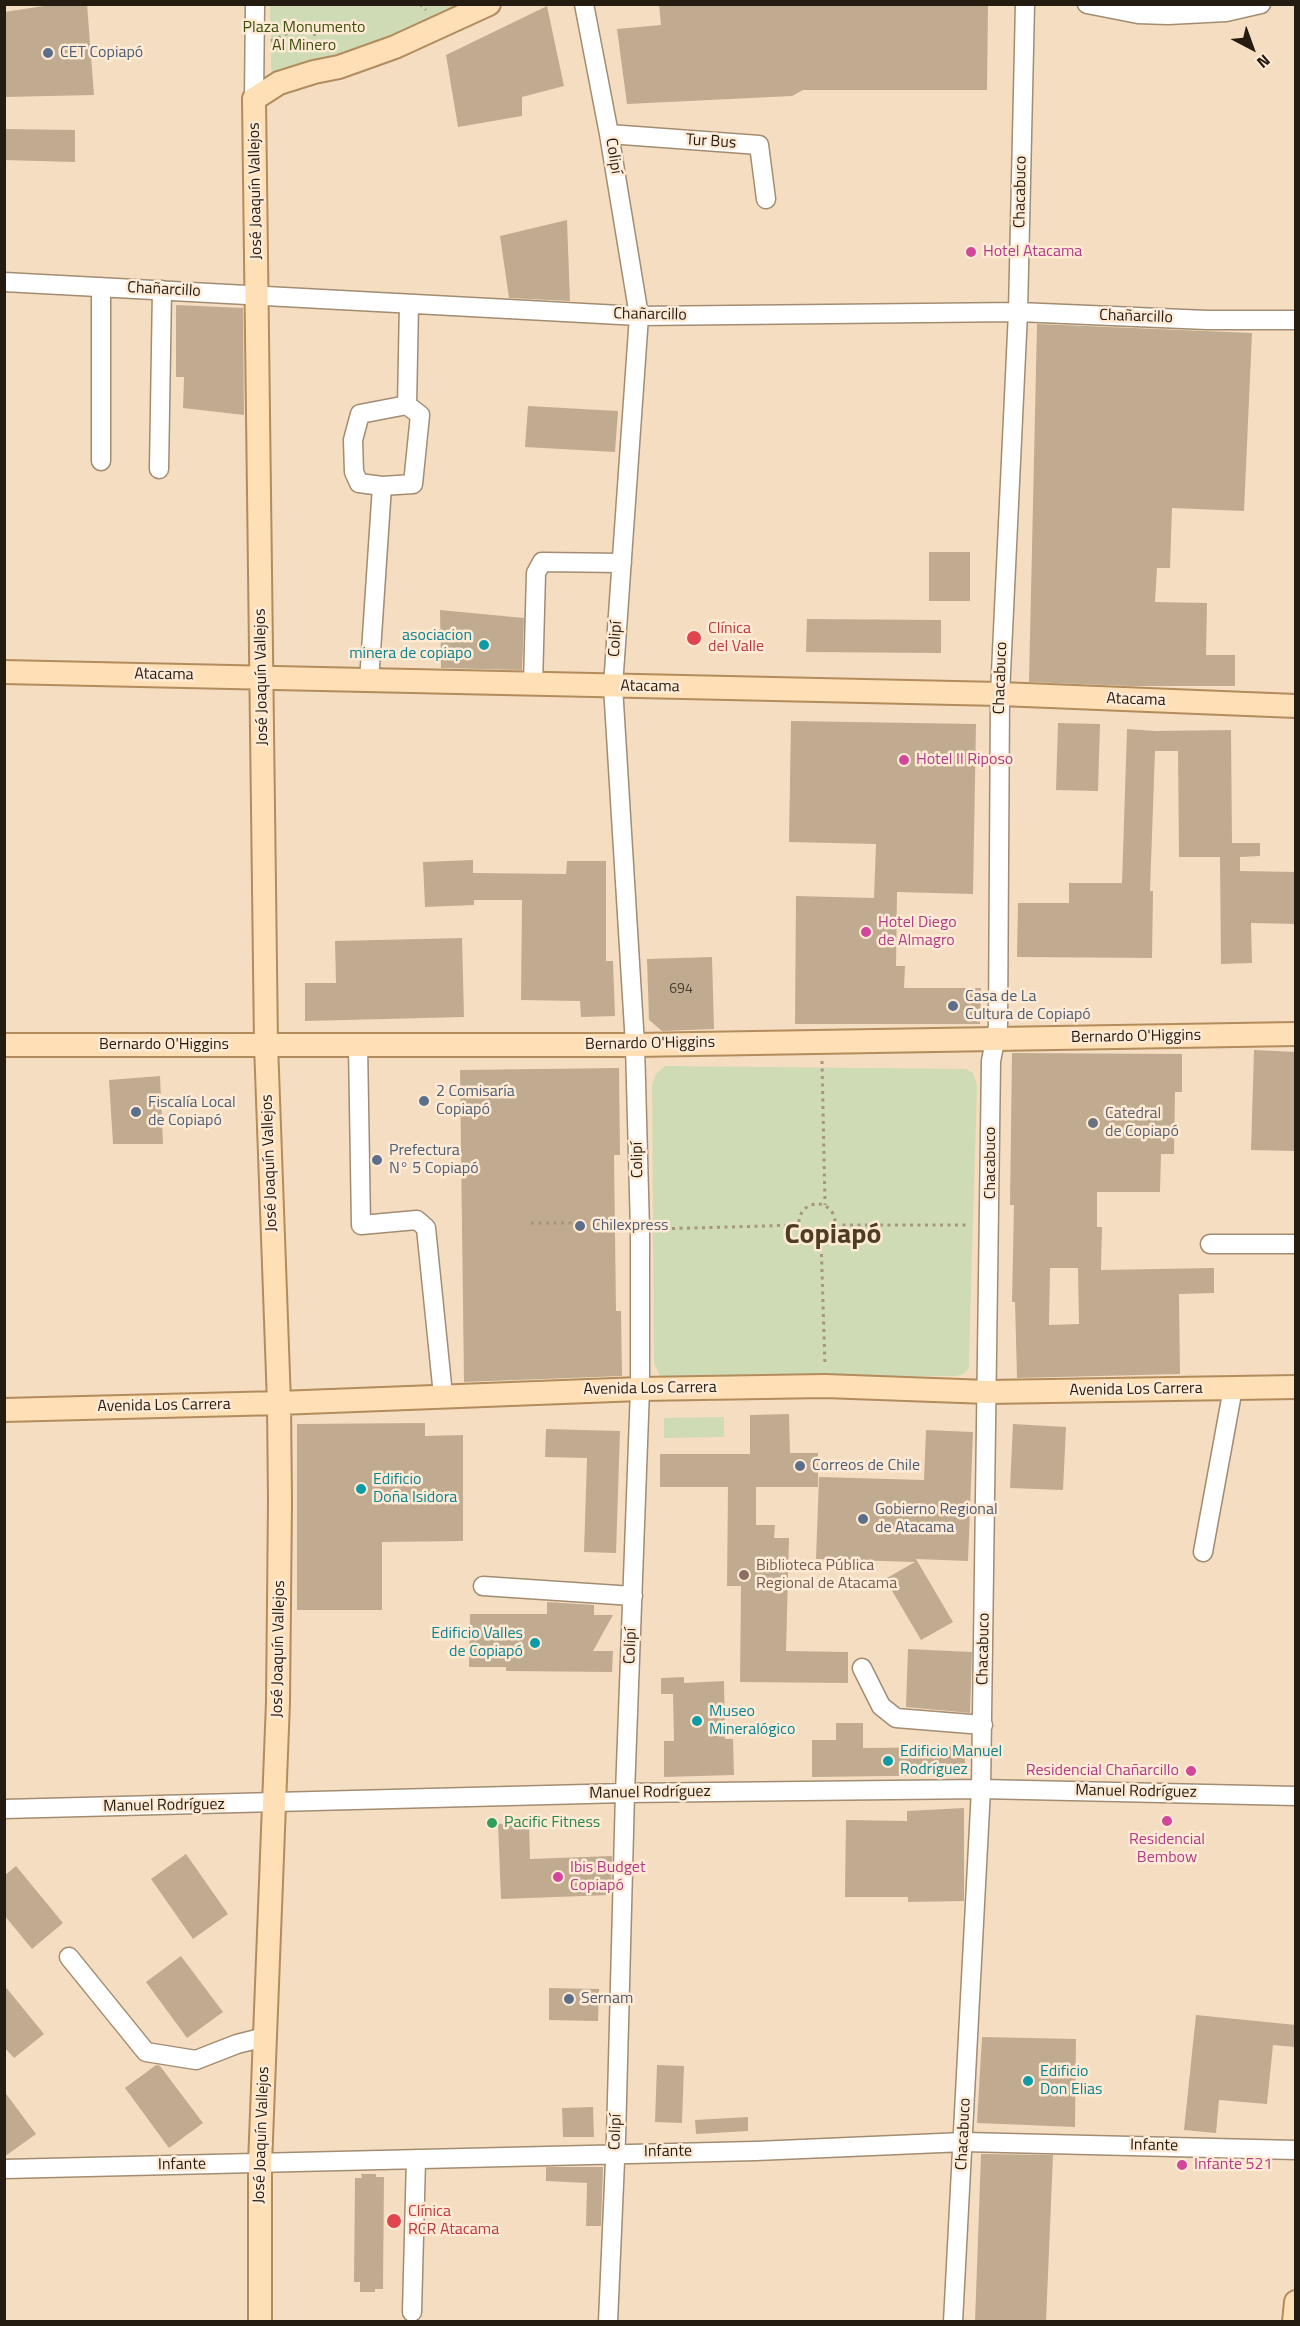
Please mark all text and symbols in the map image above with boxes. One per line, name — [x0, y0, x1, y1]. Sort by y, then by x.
park label: Plaza Monumento Al Minero — [243, 18, 365, 56]
north arrow — [1222, 18, 1282, 78]
place label: CET Copiapó — [60, 43, 143, 63]
marker: CET Copiapó — [41, 46, 55, 60]
text: N — [1252, 49, 1276, 74]
street label: José Joaquín Vallejos — [245, 122, 267, 260]
street label: Tur Bus — [685, 131, 737, 153]
street label: Colipí — [601, 137, 625, 175]
street label: Chacabuco — [1011, 156, 1031, 228]
place label: Hotel Atacama — [983, 242, 1082, 262]
marker: Hotel Atacama — [964, 245, 978, 259]
street label: Chañarcillo — [127, 278, 201, 302]
street label: Chañarcillo — [613, 305, 687, 325]
street label: Chañarcillo — [1099, 306, 1173, 328]
street label: José Joaquín Vallejos — [251, 608, 273, 746]
place label: Clínica del Valle — [708, 619, 764, 657]
street label: Colipí — [605, 620, 627, 658]
place label: asociacion minera de copiapo — [349, 626, 472, 664]
marker: Clínica del Valle — [685, 629, 703, 647]
marker: asociacion minera de copiapo — [477, 638, 491, 652]
street label: Chacabuco — [990, 641, 1012, 715]
street label: Atacama — [134, 665, 194, 685]
street label: Atacama — [620, 677, 680, 697]
street label: Atacama — [1106, 689, 1166, 711]
place label: Hotel Il Riposo — [916, 750, 1013, 770]
marker: Hotel Il Riposo — [897, 753, 911, 767]
place label: Hotel Diego de Almagro — [878, 913, 957, 951]
marker: Hotel Diego de Almagro — [859, 925, 873, 939]
house number: 694 — [669, 982, 693, 998]
place label: Casa de La Cultura de Copiapó — [965, 987, 1091, 1025]
marker: Casa de La Cultura de Copiapó — [946, 999, 960, 1013]
street label: Bernardo O'Higgins — [1071, 1026, 1201, 1048]
street label: Bernardo O'Higgins — [585, 1033, 715, 1055]
street label: Bernardo O'Higgins — [99, 1035, 229, 1055]
place label: 2 Comisaría Copiapó — [436, 1082, 515, 1120]
place label: Fiscalía Local de Copiapó — [148, 1093, 236, 1131]
street label: José Joaquín Vallejos — [258, 1094, 282, 1232]
marker: 2 Comisaría Copiapó — [417, 1094, 431, 1108]
place label: Catedral de Copiapó — [1105, 1104, 1179, 1142]
marker: Fiscalía Local de Copiapó — [129, 1105, 143, 1119]
marker: Catedral de Copiapó — [1086, 1116, 1100, 1130]
street label: Chacabuco — [981, 1127, 1001, 1199]
place label: Prefectura N° 5 Copiapó — [389, 1141, 479, 1179]
street label: Colipí — [628, 1142, 648, 1178]
marker: Prefectura N° 5 Copiapó — [370, 1153, 384, 1167]
place label: Chilexpress — [592, 1216, 669, 1236]
marker: Chilexpress — [573, 1219, 587, 1233]
district label: Copiapó — [785, 1219, 881, 1253]
street label: Avenida Los Carrera — [583, 1378, 717, 1400]
street label: Avenida Los Carrera — [1069, 1379, 1203, 1401]
street label: Avenida Los Carrera — [97, 1395, 231, 1417]
place label: Correos de Chile — [812, 1456, 920, 1476]
marker: Correos de Chile — [793, 1459, 807, 1473]
place label: Edificio Doña Isidora — [373, 1470, 457, 1508]
marker: Edificio Doña Isidora — [354, 1482, 368, 1496]
place label: Gobierno Regional de Atacama — [875, 1500, 998, 1538]
marker: Gobierno Regional de Atacama — [856, 1512, 870, 1526]
place label: Biblioteca Pública Regional de Atacama — [756, 1556, 897, 1594]
marker: Biblioteca Pública Regional de Atacama — [737, 1568, 751, 1582]
street label: José Joaquín Vallejos — [268, 1580, 290, 1718]
street label: Chacabuco — [974, 1613, 994, 1685]
place label: Edificio Valles de Copiapó — [431, 1624, 523, 1662]
street label: Colipí — [621, 1628, 641, 1664]
marker: Edificio Valles de Copiapó — [528, 1636, 542, 1650]
place label: Museo Mineralógico — [709, 1702, 795, 1740]
marker: Museo Mineralógico — [690, 1714, 704, 1728]
place label: Edificio Manuel Rodríguez — [900, 1742, 1002, 1780]
marker: Edificio Manuel Rodríguez — [881, 1754, 895, 1768]
place label: Residencial Chañarcillo — [1026, 1761, 1179, 1781]
marker: Residencial Chañarcillo — [1184, 1764, 1198, 1778]
street label: Manuel Rodríguez — [1075, 1781, 1197, 1803]
street label: Manuel Rodríguez — [589, 1782, 711, 1804]
street label: Manuel Rodríguez — [103, 1795, 225, 1817]
place label: Pacific Fitness — [504, 1813, 600, 1833]
marker: Residencial Bembow — [1160, 1814, 1174, 1828]
marker: Pacific Fitness — [485, 1816, 499, 1830]
place label: Residencial Bembow — [1129, 1830, 1205, 1868]
place label: Ibis Budget Copiapó — [570, 1858, 646, 1896]
marker: Ibis Budget Copiapó — [551, 1870, 565, 1884]
place label: Sernam — [581, 1989, 633, 2009]
marker: Sernam — [562, 1992, 576, 2006]
place label: Edificio Don Elias — [1040, 2062, 1102, 2100]
street label: José Joaquín Vallejos — [250, 2066, 274, 2204]
marker: Edificio Don Elias — [1021, 2074, 1035, 2088]
street label: Chacabuco — [953, 2097, 975, 2171]
street label: Colipí — [606, 2114, 626, 2150]
street label: Infante — [1130, 2136, 1178, 2156]
street label: Infante — [644, 2142, 692, 2162]
street label: Infante — [158, 2155, 206, 2175]
place label: Infante 521 — [1194, 2155, 1272, 2175]
marker: Infante 521 — [1175, 2158, 1189, 2172]
place label: Clínica RCR Atacama — [408, 2202, 499, 2240]
marker: Clínica RCR Atacama — [385, 2212, 403, 2230]

